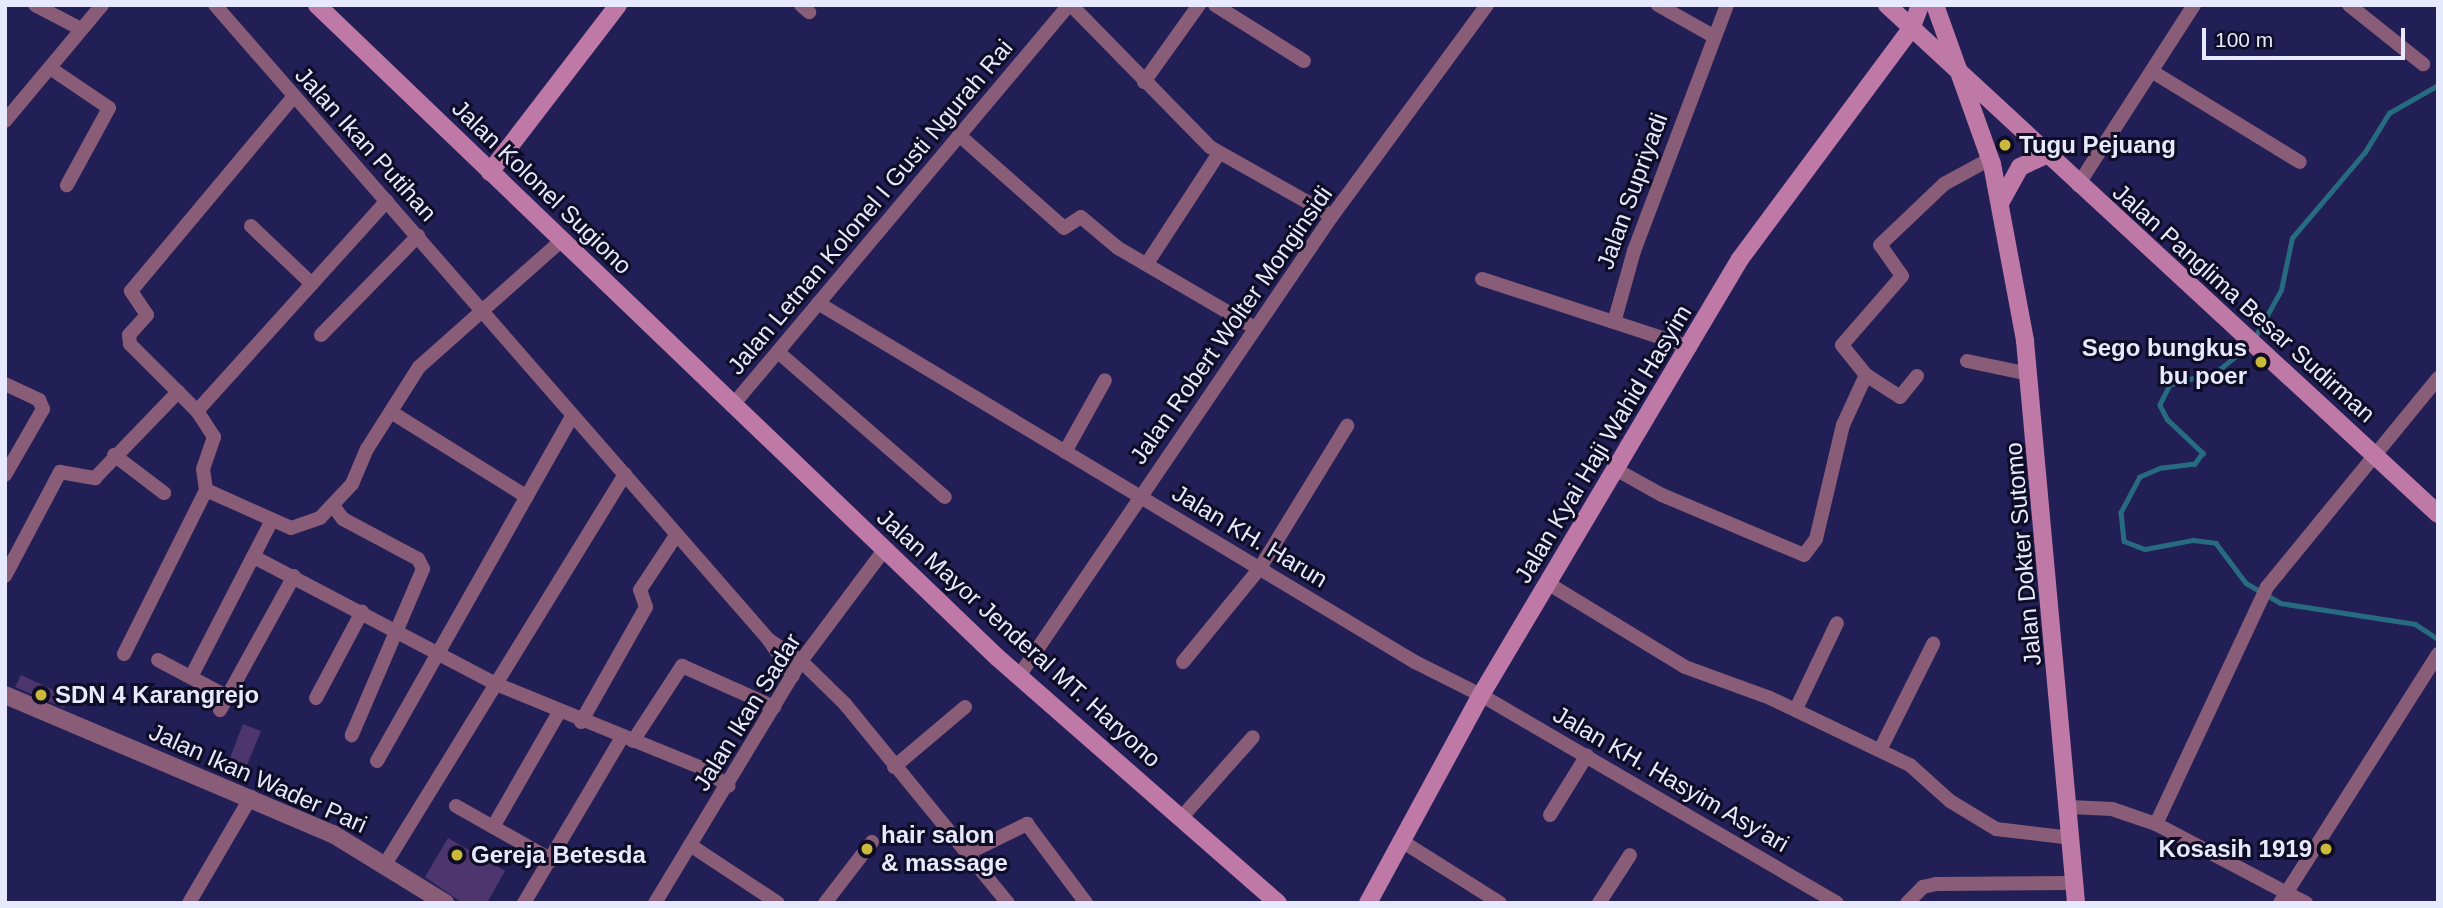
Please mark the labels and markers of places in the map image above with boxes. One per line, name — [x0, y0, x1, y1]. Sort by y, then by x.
place label: Tugu Pejuang — [2019, 131, 2176, 159]
marker: Tugu Pejuang — [1997, 137, 2013, 153]
place label: Sego bungkus bu poer — [2082, 334, 2247, 390]
marker: Sego bungkus bu poer — [2253, 354, 2269, 370]
place label: SDN 4 Karangrejo — [55, 681, 259, 709]
marker: SDN 4 Karangrejo — [33, 687, 49, 703]
place label: hair salon & massage — [881, 821, 1008, 877]
place label: Kosasih 1919 — [2159, 835, 2312, 863]
place label: Gereja Betesda — [471, 841, 646, 869]
marker: hair salon & massage — [859, 841, 875, 857]
marker: Kosasih 1919 — [2318, 841, 2334, 857]
marker: Gereja Betesda — [449, 847, 465, 863]

